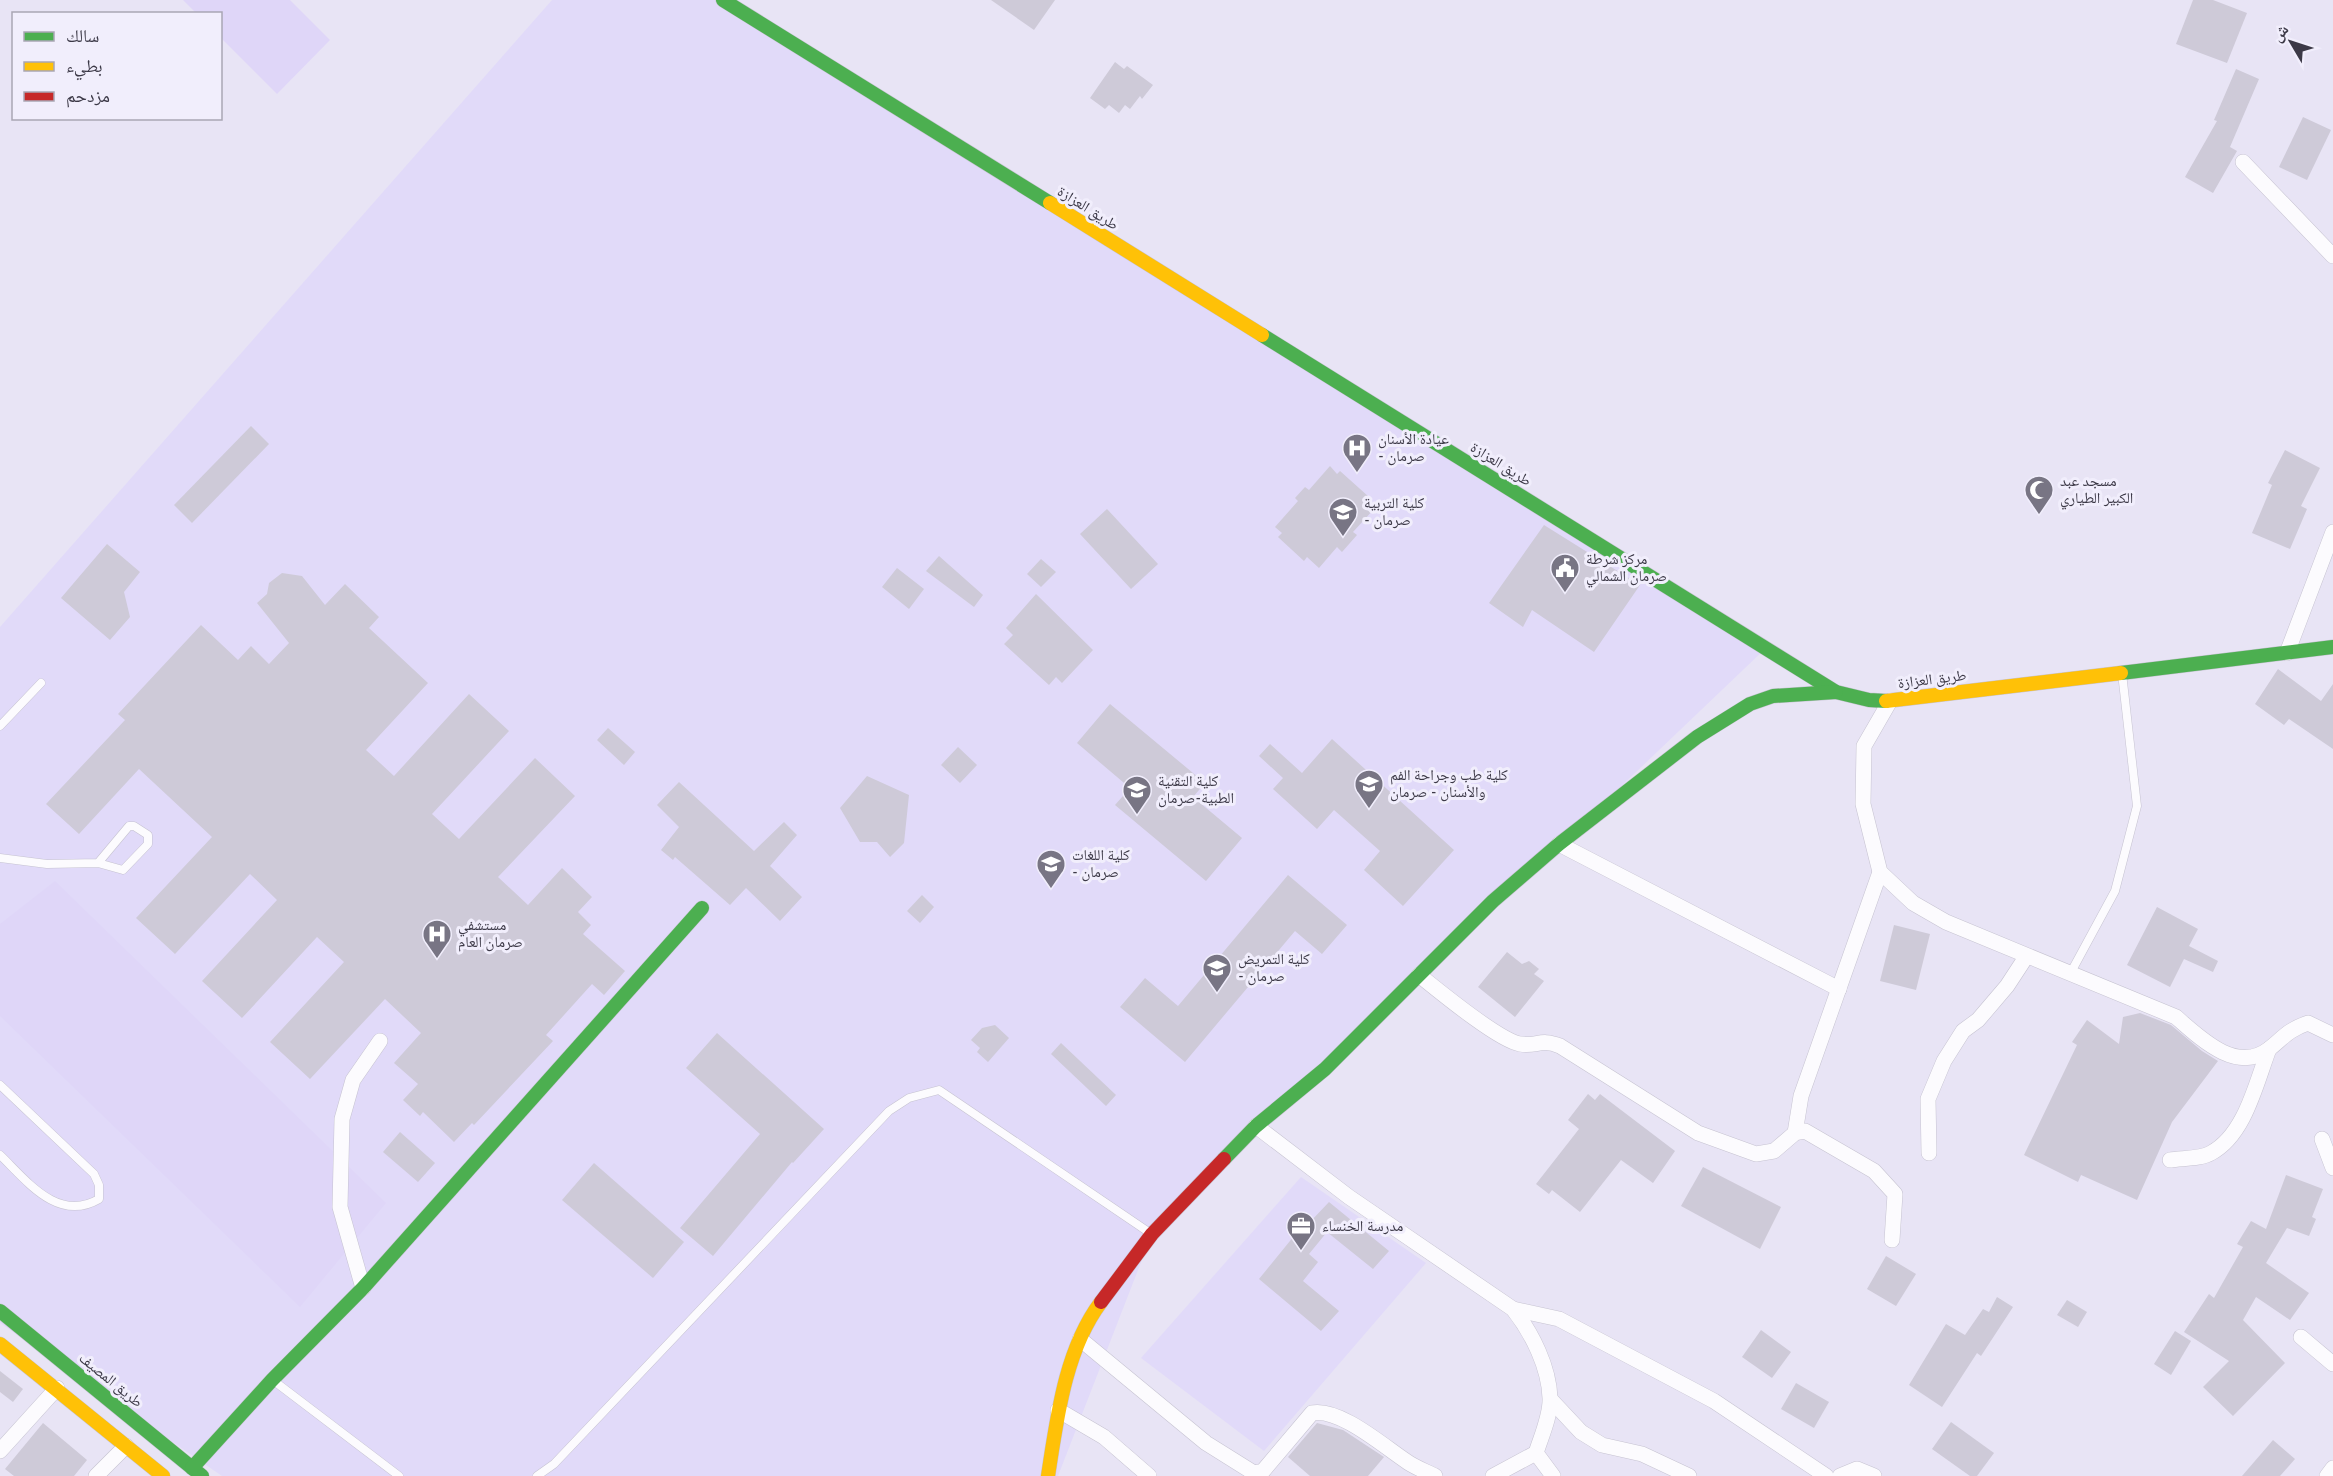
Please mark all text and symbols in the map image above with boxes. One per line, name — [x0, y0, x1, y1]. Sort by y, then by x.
legend — [12, 12, 222, 120]
north arrow — [2261, 12, 2321, 72]
text: ش — [2268, 21, 2294, 47]
text: سالك — [66, 26, 99, 49]
text: بطيء — [66, 56, 103, 81]
text: مزدحم — [66, 86, 110, 109]
street label: طريق العزازة — [1053, 183, 1121, 236]
place label: عيادة الأسنان - صرمان — [1378, 431, 1449, 467]
hospital icon: عيادة الأسنان - صرمان — [1341, 432, 1373, 474]
street label: طريق العزازة — [1466, 439, 1534, 492]
place label: مسجد عبد الكبير الطياري — [2060, 473, 2133, 510]
mosque icon: مسجد عبد الكبير الطياري — [2023, 474, 2055, 516]
place label: كلية التربية - صرمان — [1364, 495, 1424, 531]
school or university icon: كلية التربية - صرمان — [1327, 496, 1359, 538]
place label: مركز شرطة صرمان الشمالي — [1586, 551, 1667, 588]
public building icon: مركز شرطة صرمان الشمالي — [1549, 552, 1581, 594]
street label: طريق العزازة — [1897, 667, 1968, 694]
place label: كلية طب وجراحة الفم والأسنان - صرمان — [1390, 767, 1508, 803]
school or university icon: كلية طب وجراحة الفم والأسنان - صرمان — [1353, 768, 1385, 810]
place label: كلية التقنية الطبية-صرمان — [1158, 773, 1234, 809]
school or university icon: كلية التقنية الطبية-صرمان — [1121, 774, 1153, 816]
place label: كلية اللغات - صرمان — [1072, 847, 1130, 883]
school or university icon: كلية اللغات - صرمان — [1035, 848, 1067, 890]
place label: مستشفي صرمان العام — [458, 917, 523, 953]
hospital icon: مستشفي صرمان العام — [421, 918, 453, 960]
place label: كلية التمريض - صرمان — [1238, 951, 1310, 987]
school or university icon: كلية التمريض - صرمان — [1201, 952, 1233, 994]
office icon: مدرسة الخنساء — [1285, 1210, 1317, 1252]
place label: مدرسة الخنساء — [1322, 1218, 1403, 1237]
street label: طريق المصيف — [74, 1350, 146, 1413]

